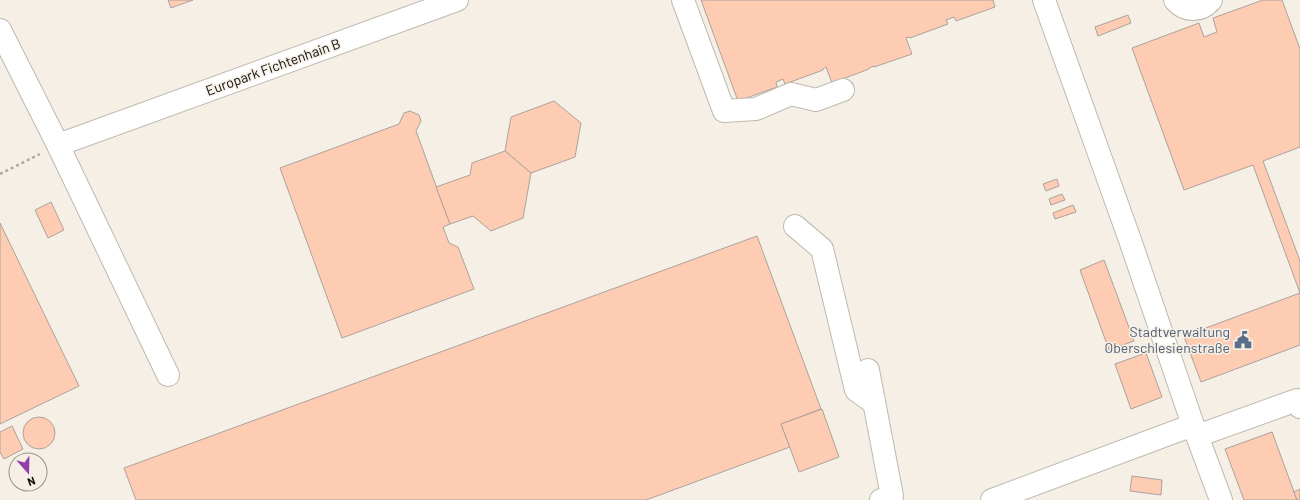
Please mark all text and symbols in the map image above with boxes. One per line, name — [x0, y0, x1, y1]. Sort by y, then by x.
street label: Europark Fichtenhain B — [203, 34, 342, 99]
place label: Stadtverwaltung Oberschlesienstraße — [1105, 323, 1230, 356]
public building icon: Stadtverwaltung Oberschlesienstraße — [1233, 330, 1253, 350]
north arrow — [8, 452, 48, 492]
text: N — [26, 475, 37, 489]

